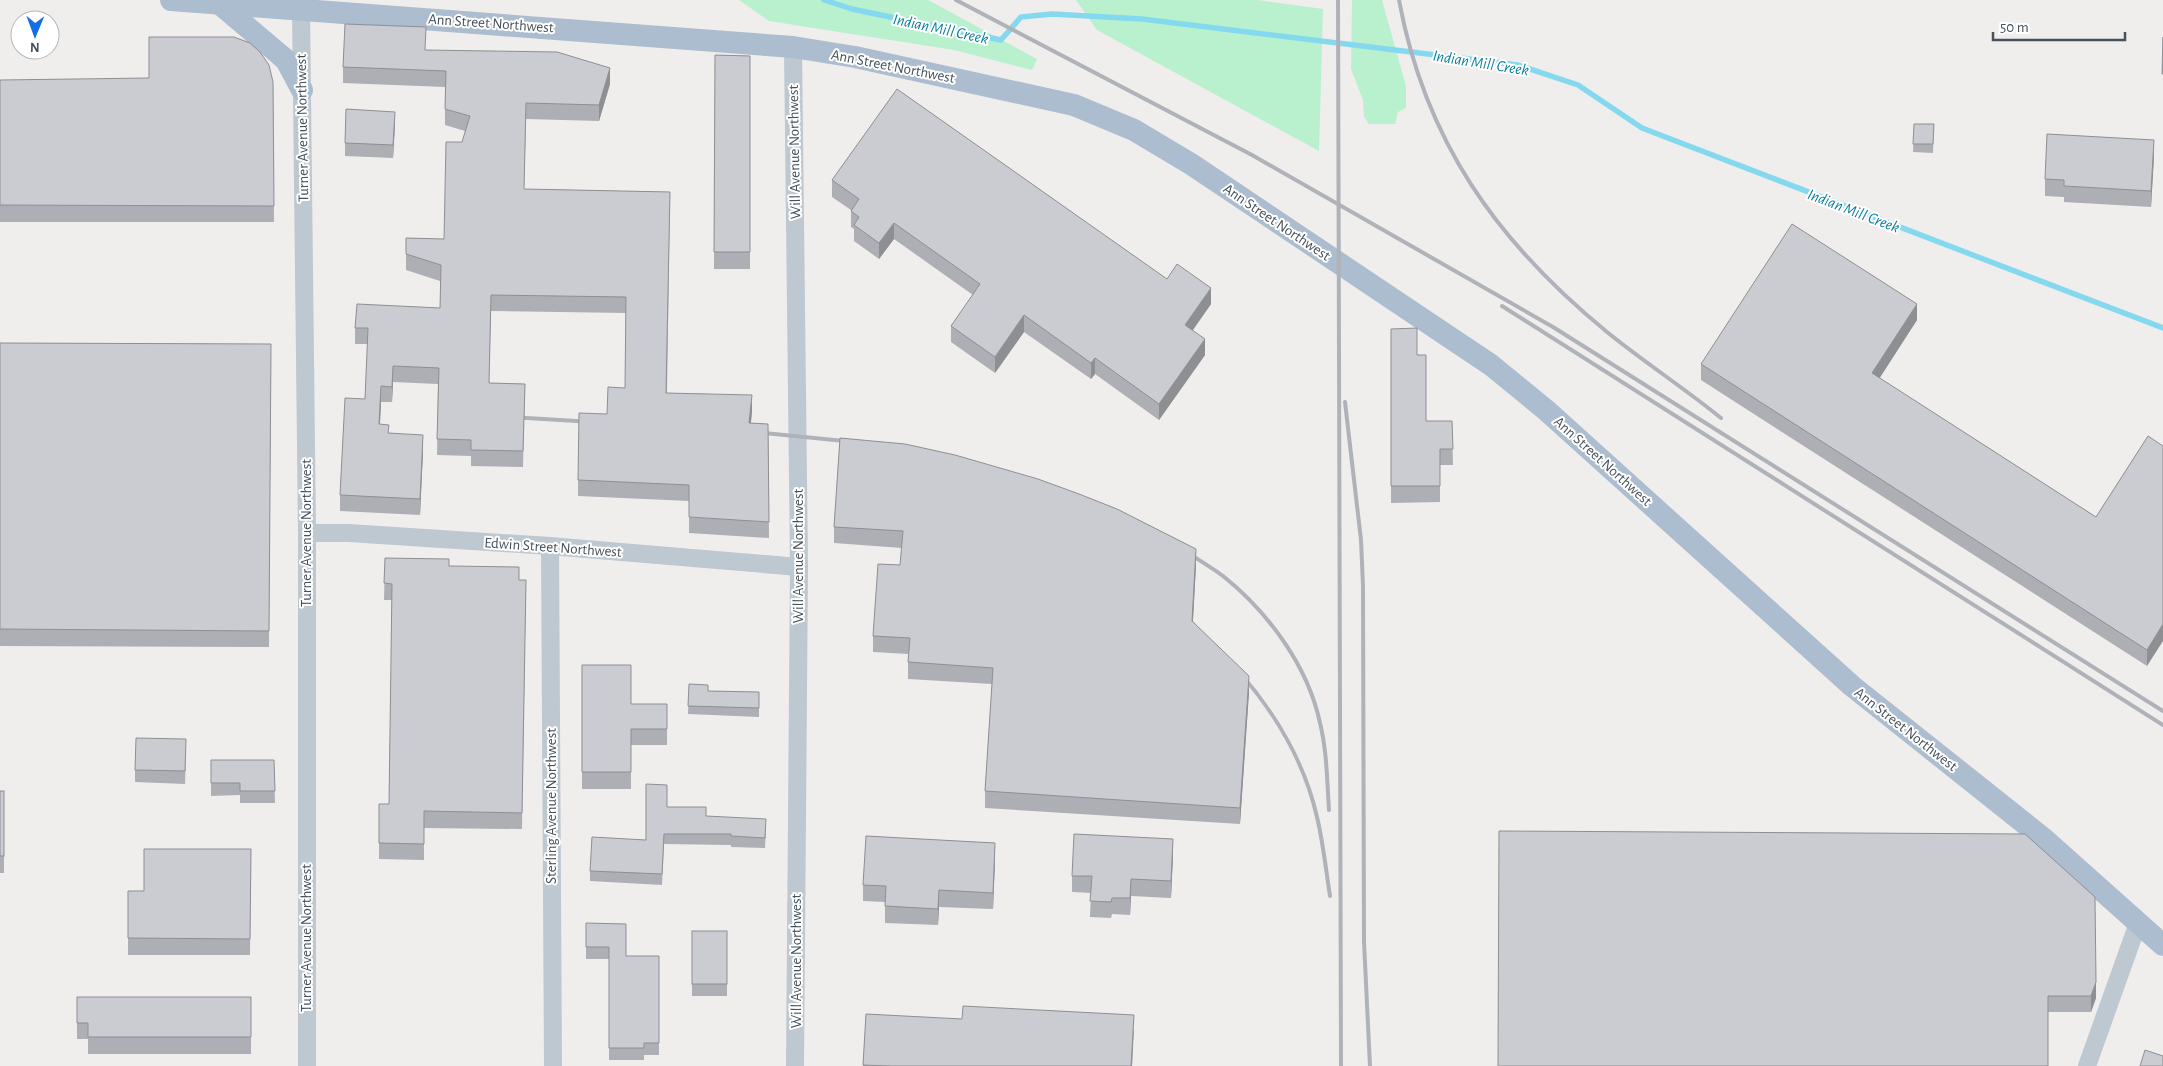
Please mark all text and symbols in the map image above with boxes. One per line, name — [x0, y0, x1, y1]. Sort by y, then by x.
north arrow — [10, 10, 60, 60]
scale bar — [1993, 10, 2126, 42]
water label: Indian Mill Creek — [892, 11, 990, 47]
street label: Ann Street Northwest — [428, 12, 554, 35]
text: 50 m — [2000, 20, 2029, 35]
text: N — [30, 40, 40, 54]
street label: Ann Street Northwest — [830, 47, 956, 86]
water label: Indian Mill Creek — [1432, 48, 1530, 78]
street label: Turner Avenue Northwest — [294, 54, 311, 202]
street label: Will Avenue Northwest — [786, 84, 803, 219]
street label: Ann Street Northwest — [1220, 181, 1333, 264]
water label: Indian Mill Creek — [1806, 186, 1902, 236]
street label: Ann Street Northwest — [1551, 414, 1654, 509]
street label: Turner Avenue Northwest — [299, 459, 314, 607]
street label: Will Avenue Northwest — [791, 489, 806, 623]
street label: Edwin Street Northwest — [484, 535, 622, 560]
street label: Ann Street Northwest — [1852, 685, 1960, 774]
street label: Sterling Avenue Northwest — [544, 728, 559, 884]
street label: Turner Avenue Northwest — [299, 864, 314, 1012]
street label: Will Avenue Northwest — [789, 894, 804, 1028]

